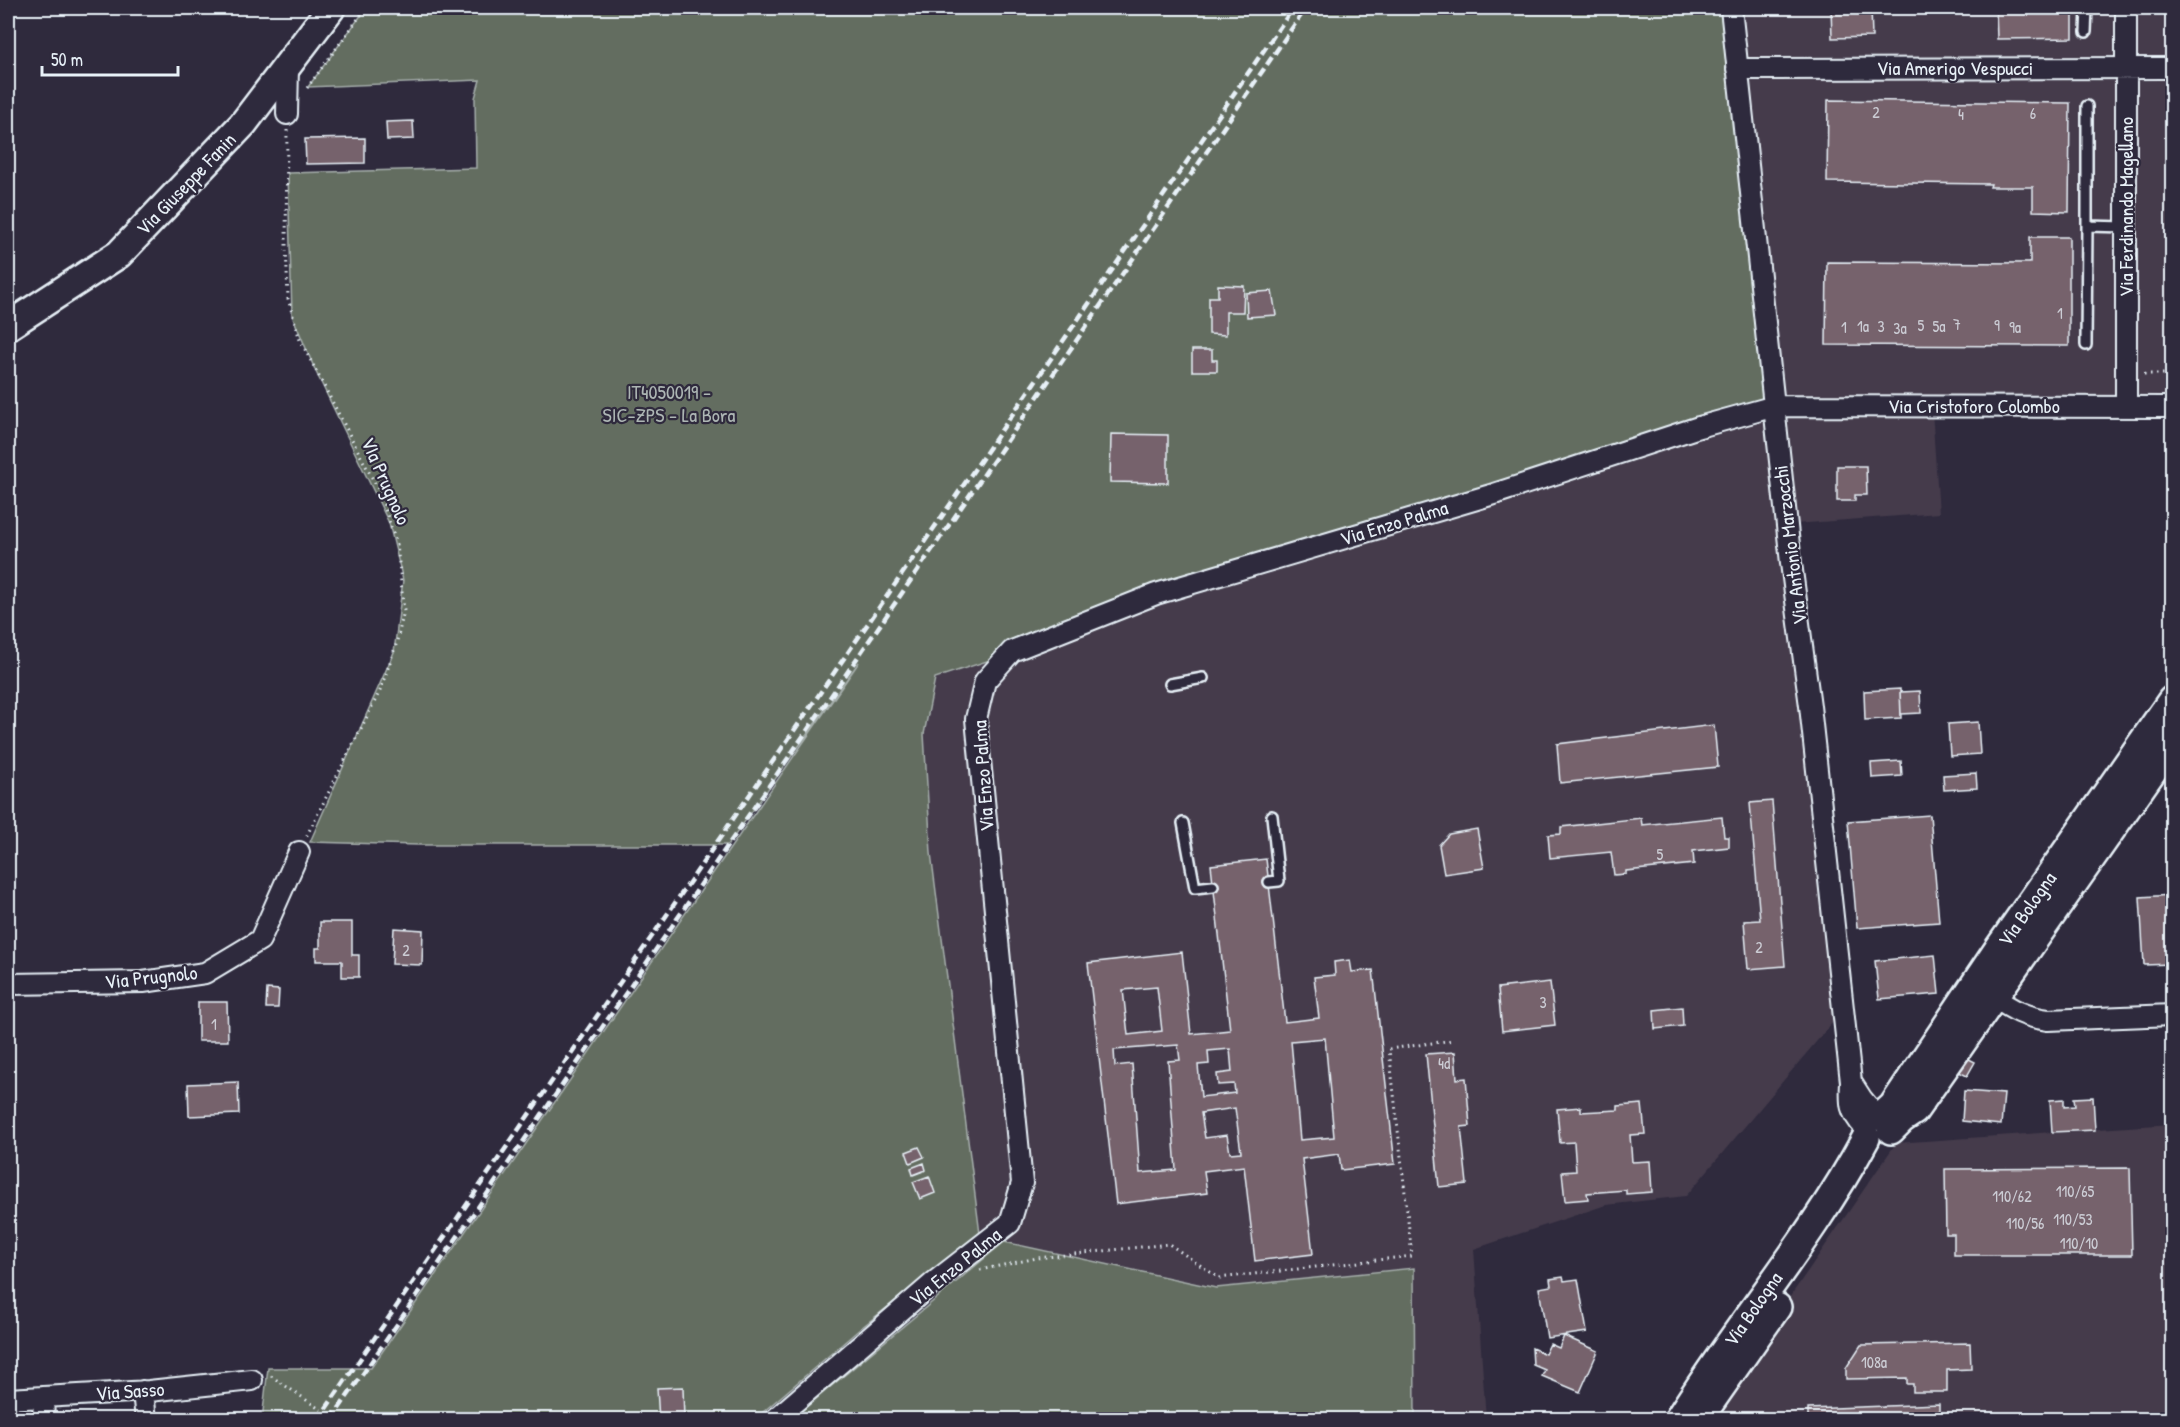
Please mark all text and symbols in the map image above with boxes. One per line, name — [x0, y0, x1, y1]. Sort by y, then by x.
scale bar — [42, 39, 178, 77]
text: 50 m — [51, 47, 83, 72]
street label: Via Amerigo Vespucci — [1877, 54, 2033, 81]
house number: 2 — [1872, 101, 1880, 123]
house number: 6 — [2030, 102, 2036, 124]
house number: 4 — [1958, 103, 1964, 125]
street label: Via Ferdinando Magellano — [2112, 117, 2139, 297]
street label: Via Giuseppe Fanin — [130, 126, 242, 241]
house number: 1 — [2057, 302, 2063, 324]
house number: 7 — [1953, 313, 1961, 335]
house number: 5 — [1918, 314, 1925, 336]
house number: 9 — [1994, 314, 2000, 336]
house number: 1a — [1857, 315, 1869, 337]
house number: 3 — [1877, 315, 1885, 337]
house number: 5a — [1932, 315, 1946, 337]
house number: 1 — [1841, 316, 1847, 338]
house number: 9a — [2009, 316, 2021, 338]
house number: 3a — [1893, 317, 1907, 339]
park label: IT4050019 - SIC-ZPS - La Bora — [603, 378, 736, 428]
street label: Via Cristoforo Colombo — [1888, 392, 2060, 419]
street label: VIa Prugnolo — [355, 433, 418, 529]
street label: Via Antonio Marzocchi — [1766, 464, 1813, 626]
street label: Via Enzo Palma — [1337, 493, 1451, 552]
street label: Via Enzo Palma — [965, 719, 1000, 833]
house number: 5 — [1657, 843, 1664, 865]
street label: Via Bologna — [1991, 866, 2062, 951]
house number: 2 — [1755, 936, 1763, 958]
house number: 2 — [402, 939, 410, 961]
street label: Via Prugnolo — [103, 958, 199, 995]
house number: 3 — [1539, 991, 1547, 1013]
house number: 1 — [211, 1013, 217, 1035]
house number: 4d — [1438, 1052, 1450, 1074]
house number: 110/65 — [2056, 1180, 2095, 1202]
house number: 110/62 — [1992, 1185, 2032, 1207]
house number: 110/53 — [2053, 1208, 2093, 1230]
house number: 110/56 — [2006, 1212, 2044, 1234]
street label: Via Enzo Palma — [903, 1221, 1007, 1312]
house number: 110/10 — [2060, 1232, 2098, 1254]
street label: Via Bologna — [1717, 1266, 1788, 1351]
house number: 108a — [1861, 1351, 1887, 1373]
street label: Via Sasso — [95, 1375, 165, 1406]

